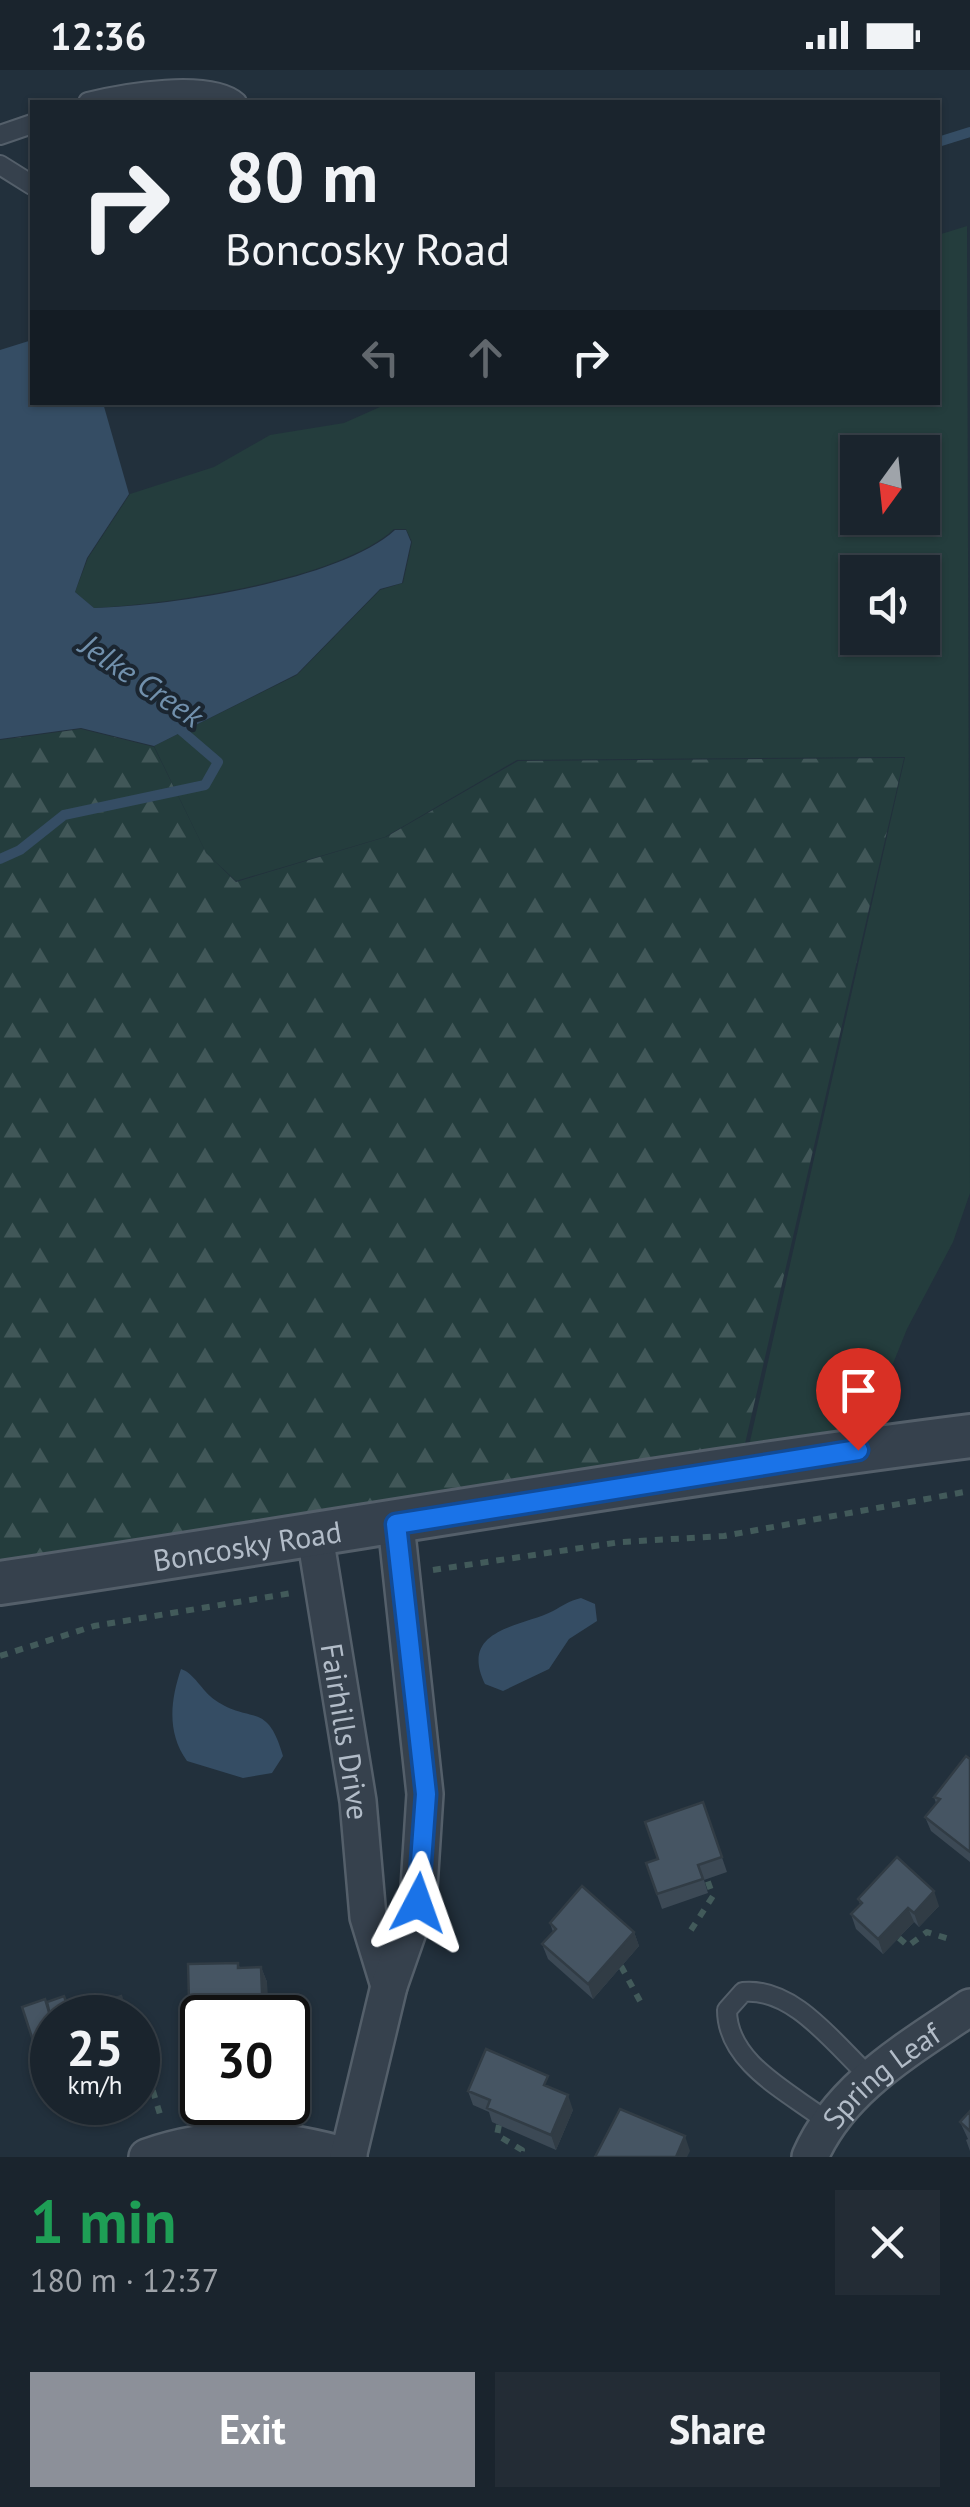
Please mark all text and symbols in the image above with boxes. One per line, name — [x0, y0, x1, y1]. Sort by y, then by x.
text: 12:36 — [50, 11, 146, 60]
text: 80 m — [225, 131, 378, 221]
icon: right — [60, 140, 190, 270]
text: Boncosky Road — [225, 219, 510, 277]
icon: left — [353, 330, 408, 385]
icon: ahead — [458, 330, 513, 385]
icon: right — [563, 330, 618, 385]
north arrow — [840, 435, 940, 535]
map controls — [840, 435, 940, 655]
button: sound — [840, 555, 940, 655]
water label: Jelke Creek — [70, 622, 213, 738]
pin — [816, 1348, 901, 1451]
icon: arrive — [831, 1363, 886, 1418]
street label: Boncosky Road — [150, 1511, 344, 1579]
street label: Fairhills Drive — [313, 1640, 379, 1821]
position arrow — [366, 1851, 470, 1955]
speed limit sign: 30 — [180, 1995, 310, 2125]
street label: Spring Leaf — [813, 2013, 949, 2136]
text: 25 — [67, 2015, 123, 2080]
text: km/h — [68, 2069, 122, 2101]
text: 1 min — [30, 2182, 176, 2260]
button: close — [835, 2190, 940, 2295]
text: 180 m · 12:37 — [30, 2259, 219, 2301]
button: Exit — [30, 2372, 475, 2487]
button: Share — [495, 2372, 940, 2487]

